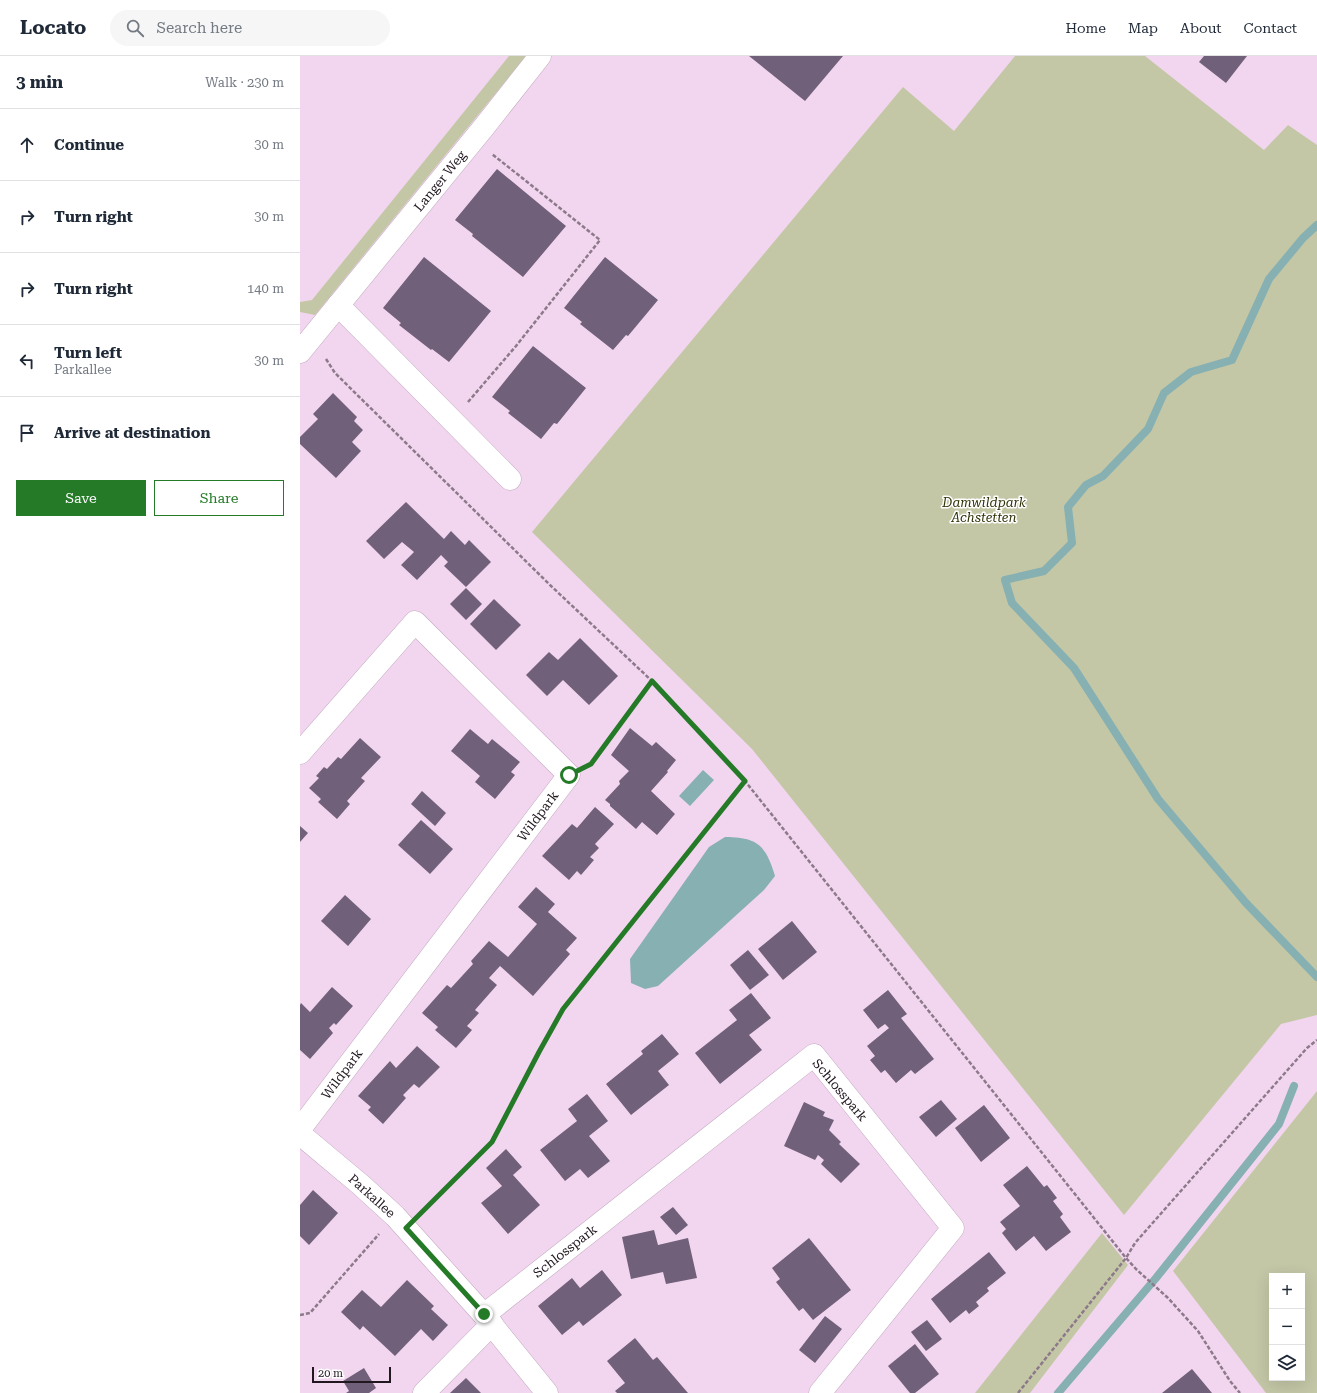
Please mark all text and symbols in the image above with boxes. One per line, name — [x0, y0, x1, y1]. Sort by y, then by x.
search box — [110, 10, 390, 46]
text: Locato — [20, 16, 86, 39]
icon: search — [124, 17, 146, 39]
text: Search here — [156, 19, 242, 37]
text: Home — [1065, 20, 1106, 36]
text: Map — [1128, 20, 1158, 36]
text: About — [1180, 20, 1222, 36]
text: Contact — [1244, 20, 1297, 36]
text: 3 min — [16, 72, 63, 92]
text: Walk · 230 m — [205, 75, 284, 90]
icon: ahead — [16, 134, 38, 156]
text: Continue — [54, 136, 124, 154]
text: 30 m — [254, 137, 284, 152]
street label: Langer Weg — [411, 147, 469, 214]
icon: right — [16, 206, 38, 228]
text: Turn right — [54, 208, 133, 226]
text: 30 m — [254, 209, 284, 224]
icon: right — [16, 278, 38, 300]
text: Turn right — [54, 280, 133, 298]
text: 140 m — [247, 281, 284, 296]
text: Turn left — [54, 344, 122, 362]
icon: left — [16, 350, 38, 372]
text: 30 m — [254, 353, 284, 368]
text: Parkallee — [54, 362, 112, 377]
icon: arrive — [16, 422, 38, 444]
text: Arrive at destination — [54, 424, 210, 442]
button: Save — [16, 480, 146, 516]
button: Share — [154, 480, 284, 516]
park label: Damwildpark Achstetten — [941, 495, 1027, 525]
route start — [560, 766, 578, 784]
street label: Wildpark — [514, 788, 562, 844]
street label: Wildpark — [318, 1046, 366, 1102]
street label: Schlosspark — [810, 1056, 870, 1124]
street label: Parkallee — [346, 1171, 398, 1221]
street label: Schlosspark — [530, 1221, 600, 1281]
map controls — [1269, 1273, 1305, 1381]
button: + — [1269, 1273, 1305, 1309]
route end — [475, 1305, 493, 1323]
button: − — [1269, 1309, 1305, 1345]
button: layers — [1269, 1345, 1305, 1381]
scale bar — [312, 1365, 391, 1384]
text: 20 m — [318, 1367, 343, 1380]

